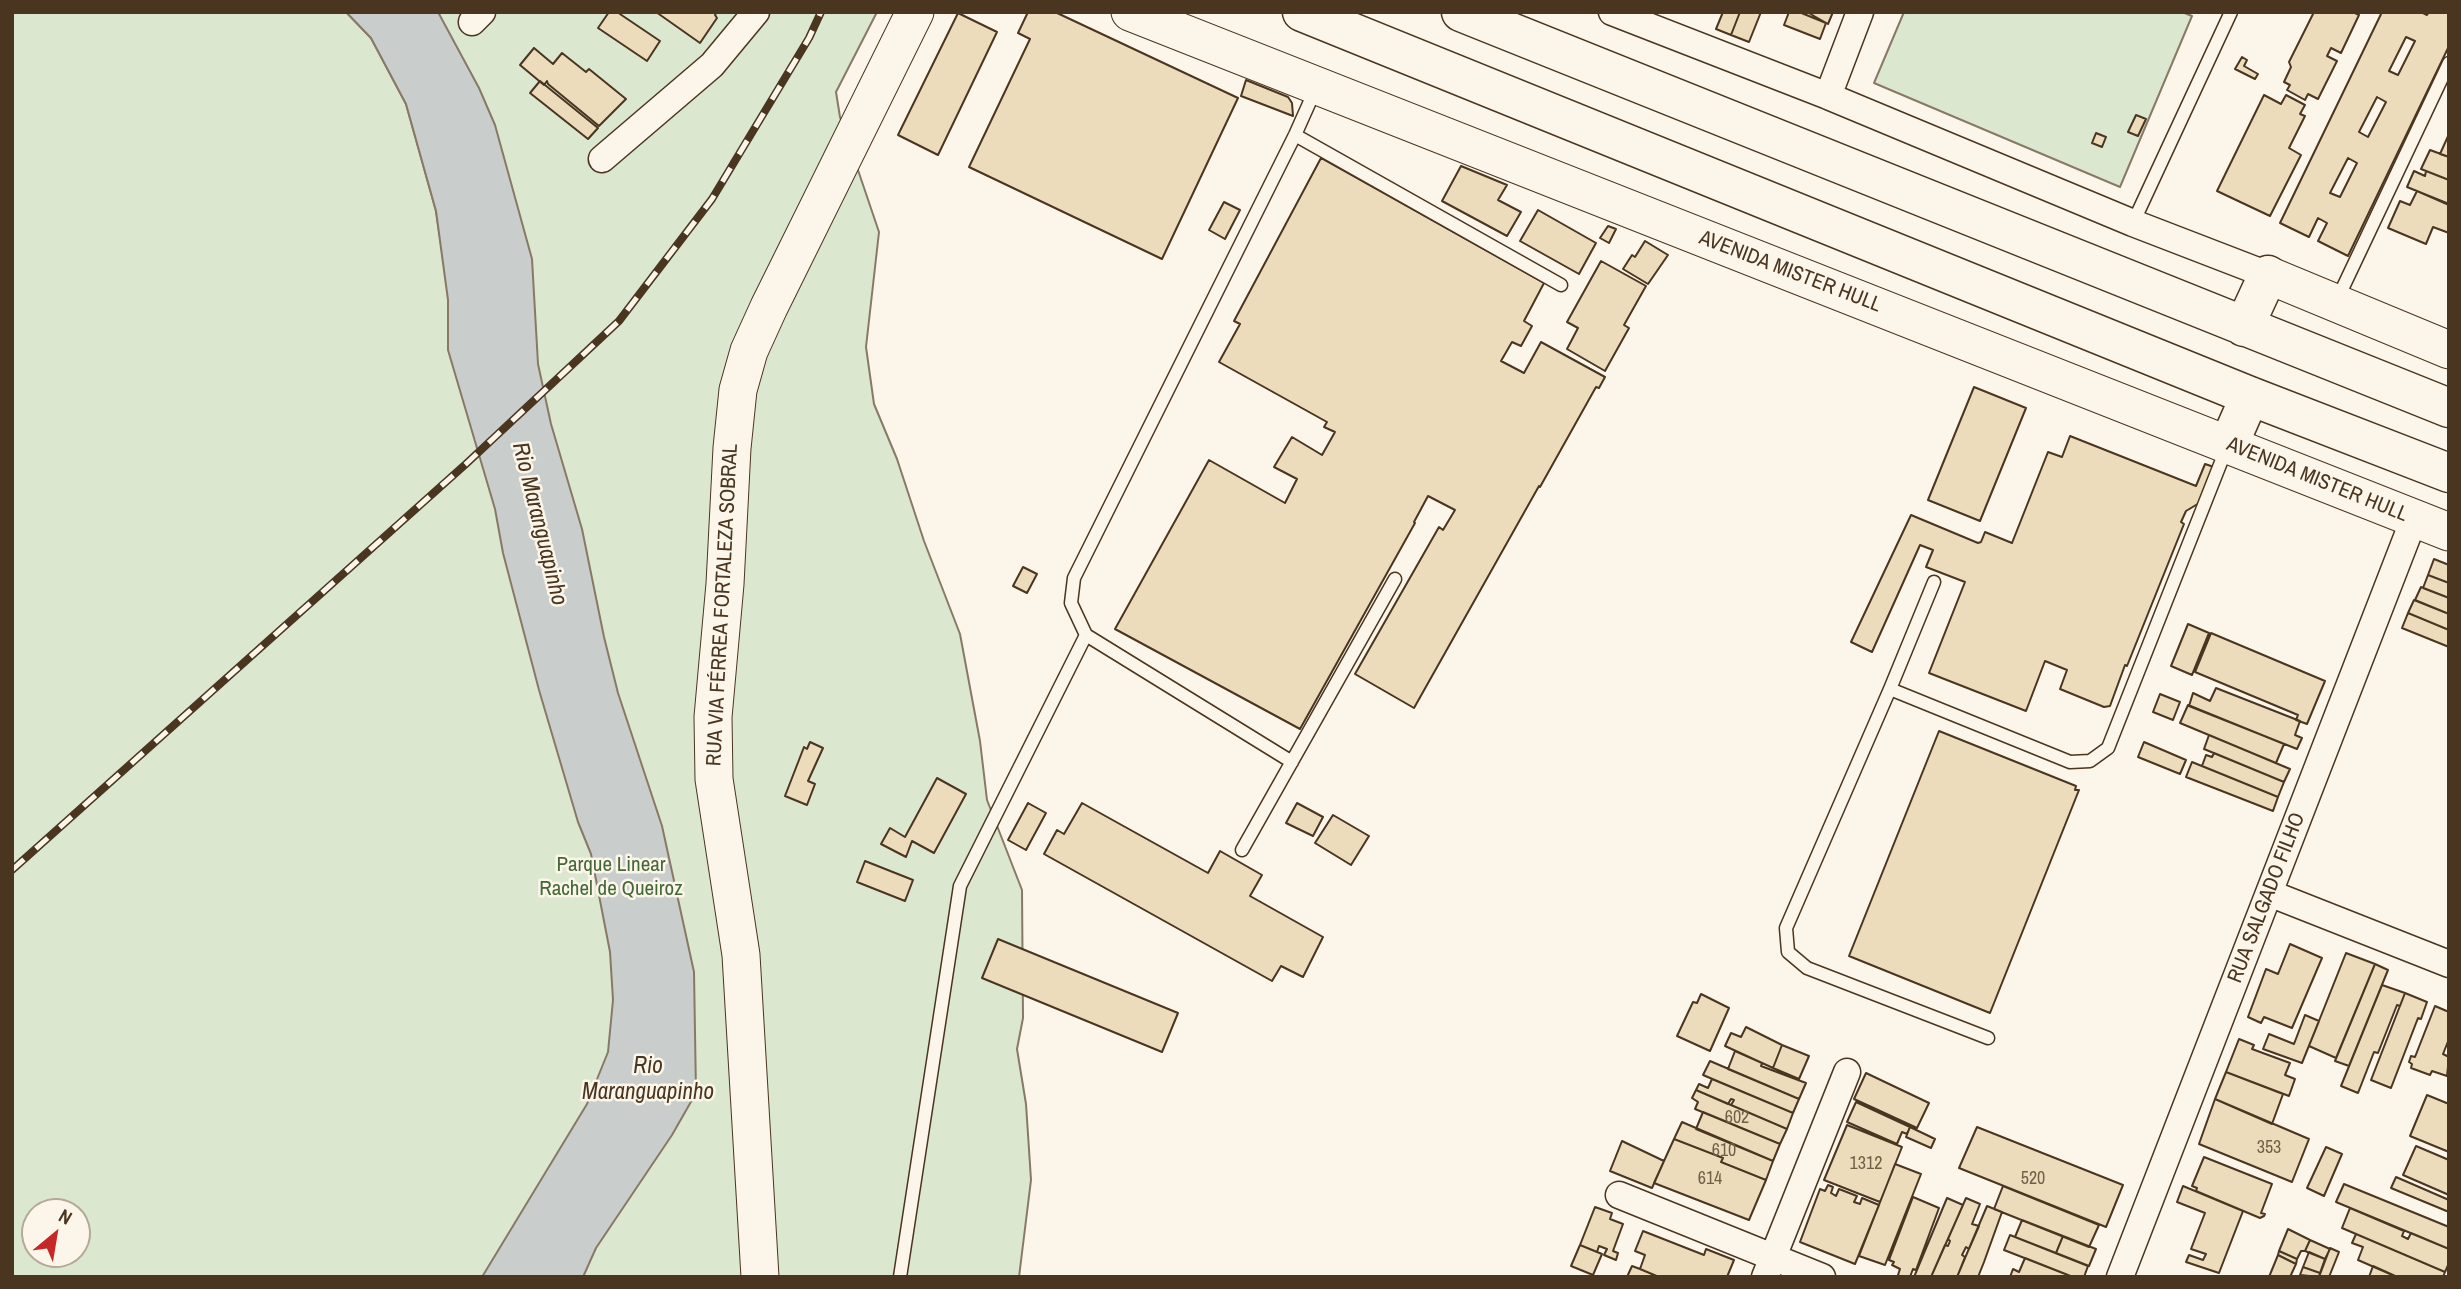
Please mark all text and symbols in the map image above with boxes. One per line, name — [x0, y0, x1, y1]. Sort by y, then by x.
street label: AVENIDA MISTER HULL — [1695, 226, 1885, 318]
street label: AVENIDA MISTER HULL — [2223, 432, 2411, 528]
water label: Rio Maranguapinho — [505, 440, 573, 608]
street label: RUA VIA FÉRREA FORTALEZA SOBRAL — [702, 443, 744, 767]
street label: RUA SALGADO FILHO — [2223, 810, 2311, 986]
park label: Parque Linear Rachel de Queiroz — [539, 852, 683, 902]
water label: Rio Maranguapinho — [582, 1053, 714, 1107]
house number: 602 — [1725, 1107, 1749, 1129]
house number: 353 — [2257, 1137, 2281, 1159]
house number: 610 — [1712, 1140, 1736, 1162]
house number: 1312 — [1850, 1153, 1882, 1175]
house number: 614 — [1698, 1168, 1722, 1190]
house number: 520 — [2021, 1168, 2045, 1190]
north arrow — [21, 1198, 91, 1268]
text: N — [54, 1202, 77, 1231]

